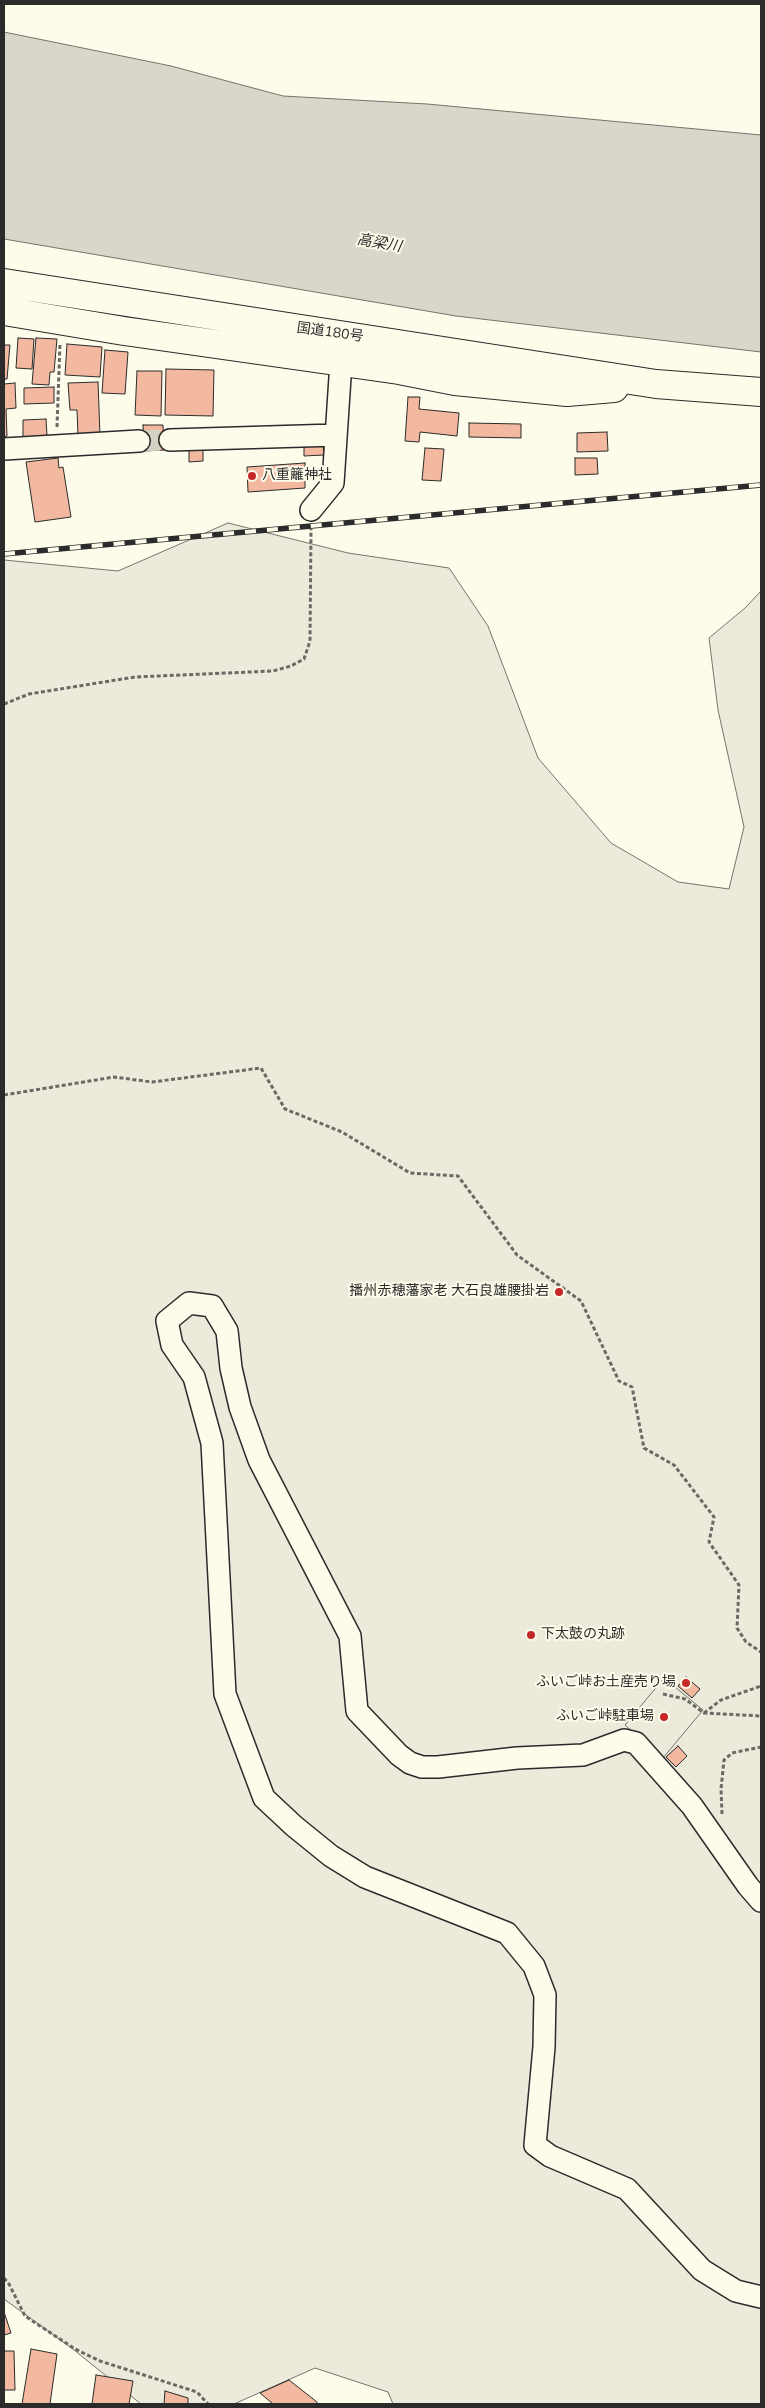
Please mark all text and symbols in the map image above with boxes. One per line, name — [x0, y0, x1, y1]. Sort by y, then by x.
water label: 高梁川 — [355, 231, 403, 257]
street label: 国道180号 — [296, 320, 364, 346]
place label: 八重籬神社 — [262, 468, 332, 484]
marker: 八重籬神社 — [246, 470, 258, 482]
place label: 播州赤穂藩家老 大石良雄腰掛岩 — [349, 1284, 549, 1300]
marker: 播州赤穂藩家老 大石良雄腰掛岩 — [553, 1286, 565, 1298]
place label: 下太鼓の丸跡 — [541, 1627, 625, 1643]
marker: 下太鼓の丸跡 — [525, 1629, 537, 1641]
place label: ふいご峠お土産売り場 — [536, 1675, 676, 1691]
marker: ふいご峠お土産売り場 — [680, 1677, 692, 1689]
place label: ふいご峠駐車場 — [556, 1709, 654, 1725]
marker: ふいご峠駐車場 — [658, 1711, 670, 1723]

